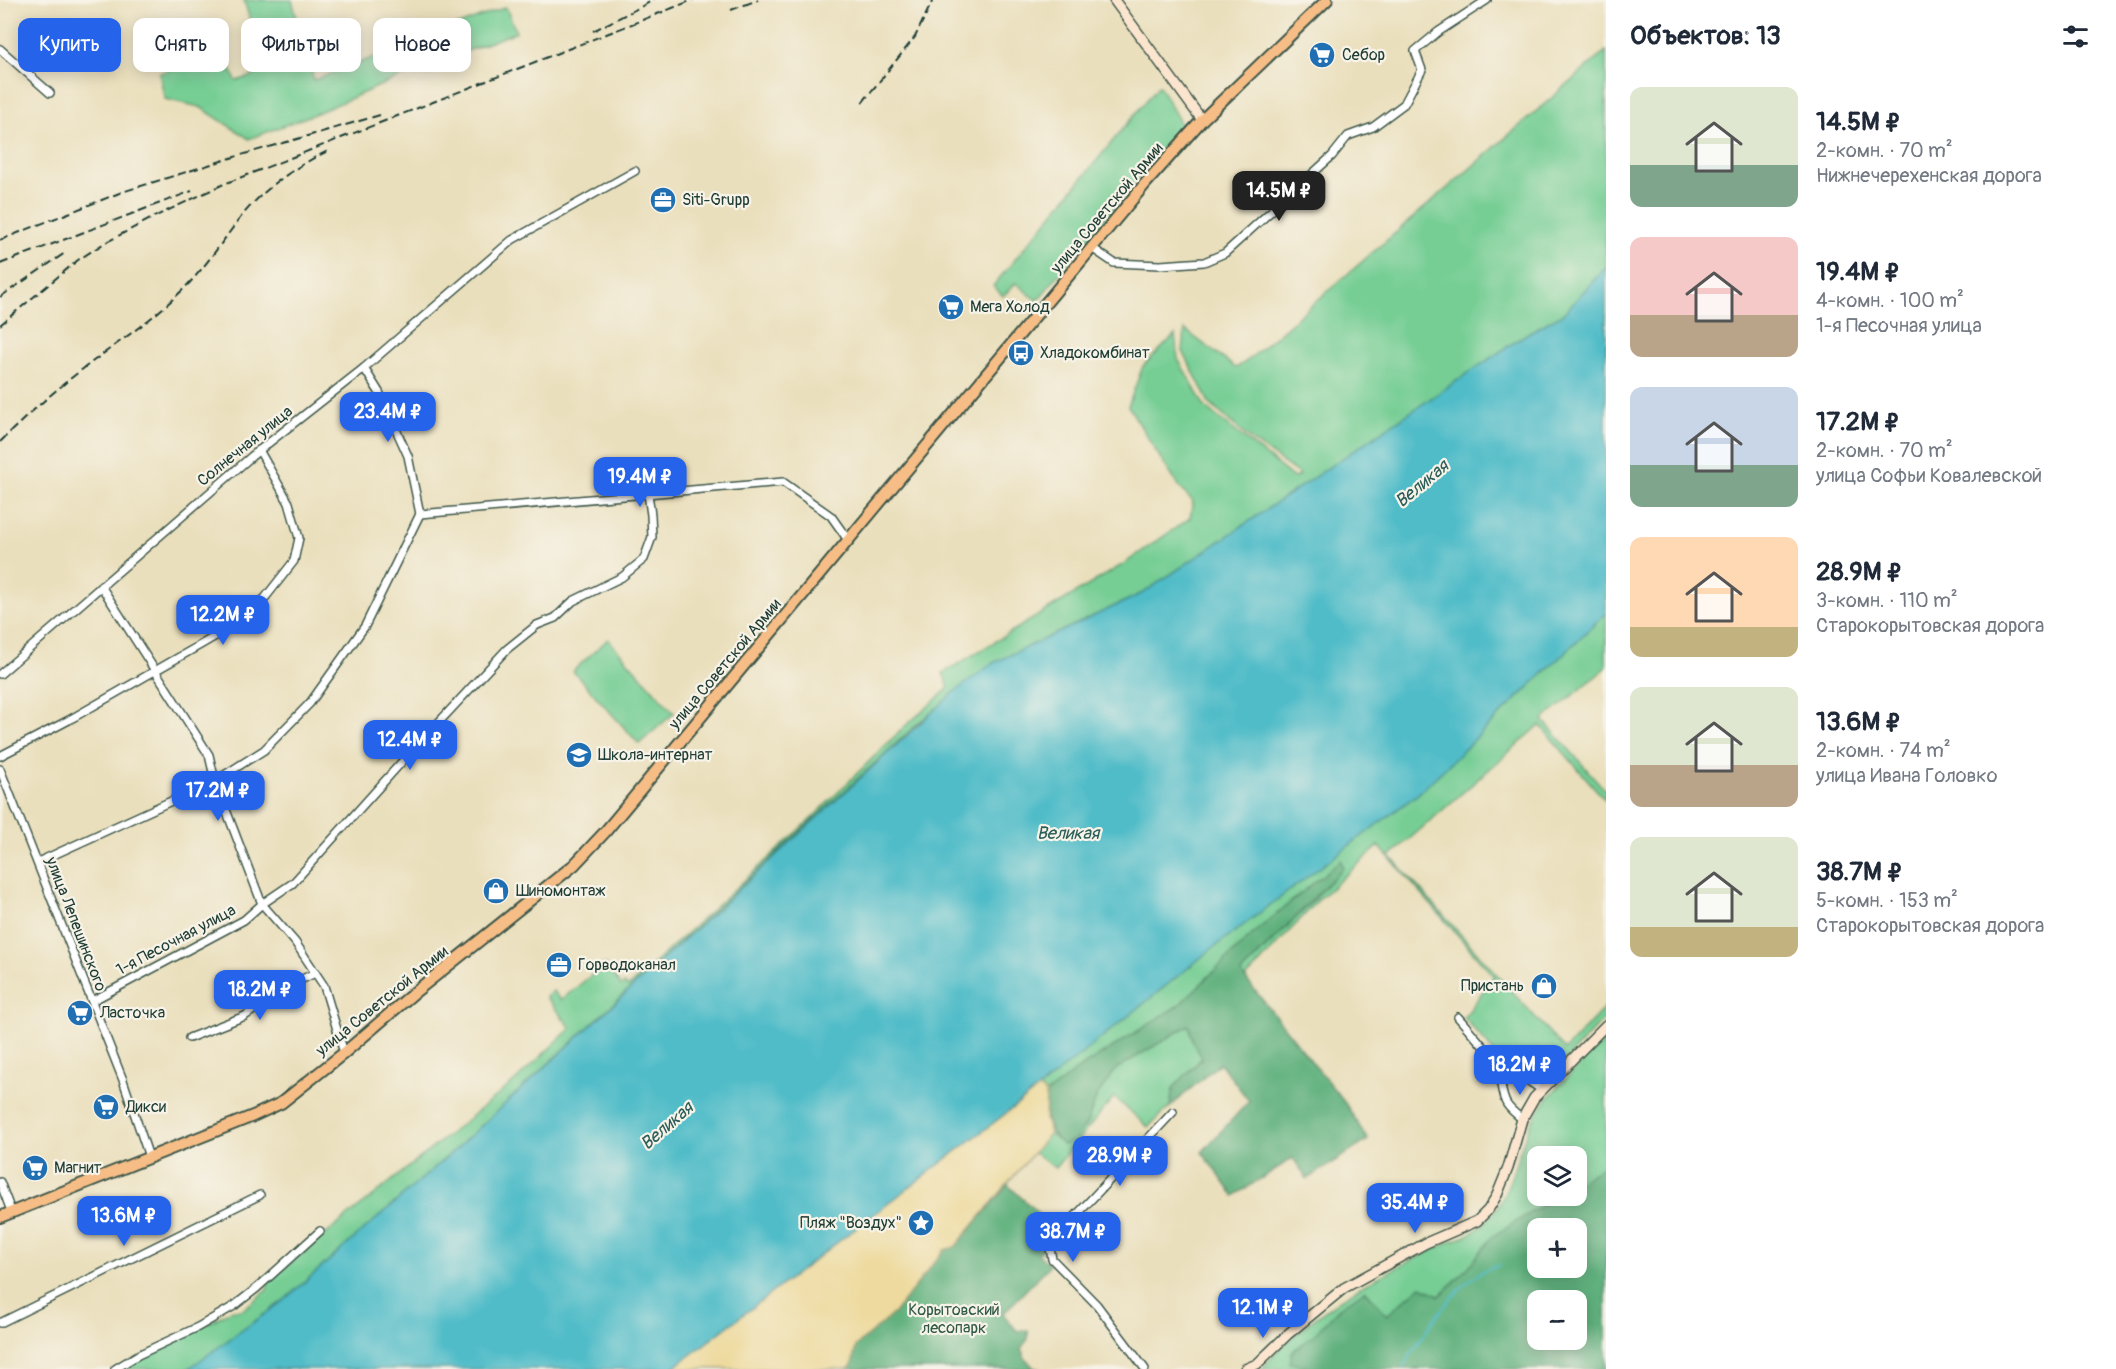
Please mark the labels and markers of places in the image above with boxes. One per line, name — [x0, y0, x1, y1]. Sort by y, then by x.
supermarket icon: Себор — [1307, 40, 1337, 70]
place label: Себор — [1342, 45, 1385, 65]
pin: 14.5M ₽ — [1224, 171, 1334, 222]
office icon: Siti-Grupp — [648, 185, 678, 215]
place label: Siti-Grupp — [682, 190, 750, 210]
supermarket icon: Мега Холод — [936, 292, 966, 322]
place label: Мега Холод — [970, 297, 1050, 317]
bus stop icon: Хладокомбинат — [1006, 338, 1036, 368]
place label: Хладокомбинат — [1040, 343, 1150, 363]
pin: 23.4M ₽ — [333, 392, 443, 443]
pin: 19.4M ₽ — [585, 457, 695, 508]
pin: 12.2M ₽ — [168, 595, 278, 646]
pin: 12.4M ₽ — [355, 720, 465, 771]
school or university icon: Школа-интернат — [564, 740, 594, 770]
place label: Школа-интернат — [598, 745, 713, 765]
pin: 17.2M ₽ — [163, 771, 273, 822]
shop icon: Шиномонтаж — [481, 876, 511, 906]
place label: Шиномонтаж — [516, 881, 606, 901]
office icon: Горводоканал — [544, 950, 574, 980]
place label: Горводоканал — [578, 955, 676, 975]
pin: 18.2M ₽ — [205, 970, 315, 1021]
shop icon: Пристань — [1529, 971, 1559, 1001]
place label: Пристань — [1461, 976, 1524, 996]
supermarket icon: Ласточка — [65, 998, 95, 1028]
place label: Ласточка — [99, 1003, 165, 1023]
pin: 18.2M ₽ — [1465, 1045, 1575, 1096]
supermarket icon: Дикси — [91, 1092, 121, 1122]
place label: Дикси — [125, 1097, 166, 1117]
pin: 28.9M ₽ — [1065, 1136, 1175, 1187]
supermarket icon: Магнит — [20, 1153, 50, 1183]
place label: Магнит — [54, 1158, 102, 1178]
pin: 35.4M ₽ — [1360, 1183, 1470, 1234]
pin: 13.6M ₽ — [69, 1196, 179, 1247]
place icon: Пляж "Воздух" — [906, 1208, 936, 1238]
pin: 38.7M ₽ — [1018, 1212, 1128, 1263]
place label: Пляж "Воздух" — [800, 1213, 902, 1233]
pin: 12.1M ₽ — [1208, 1288, 1318, 1339]

